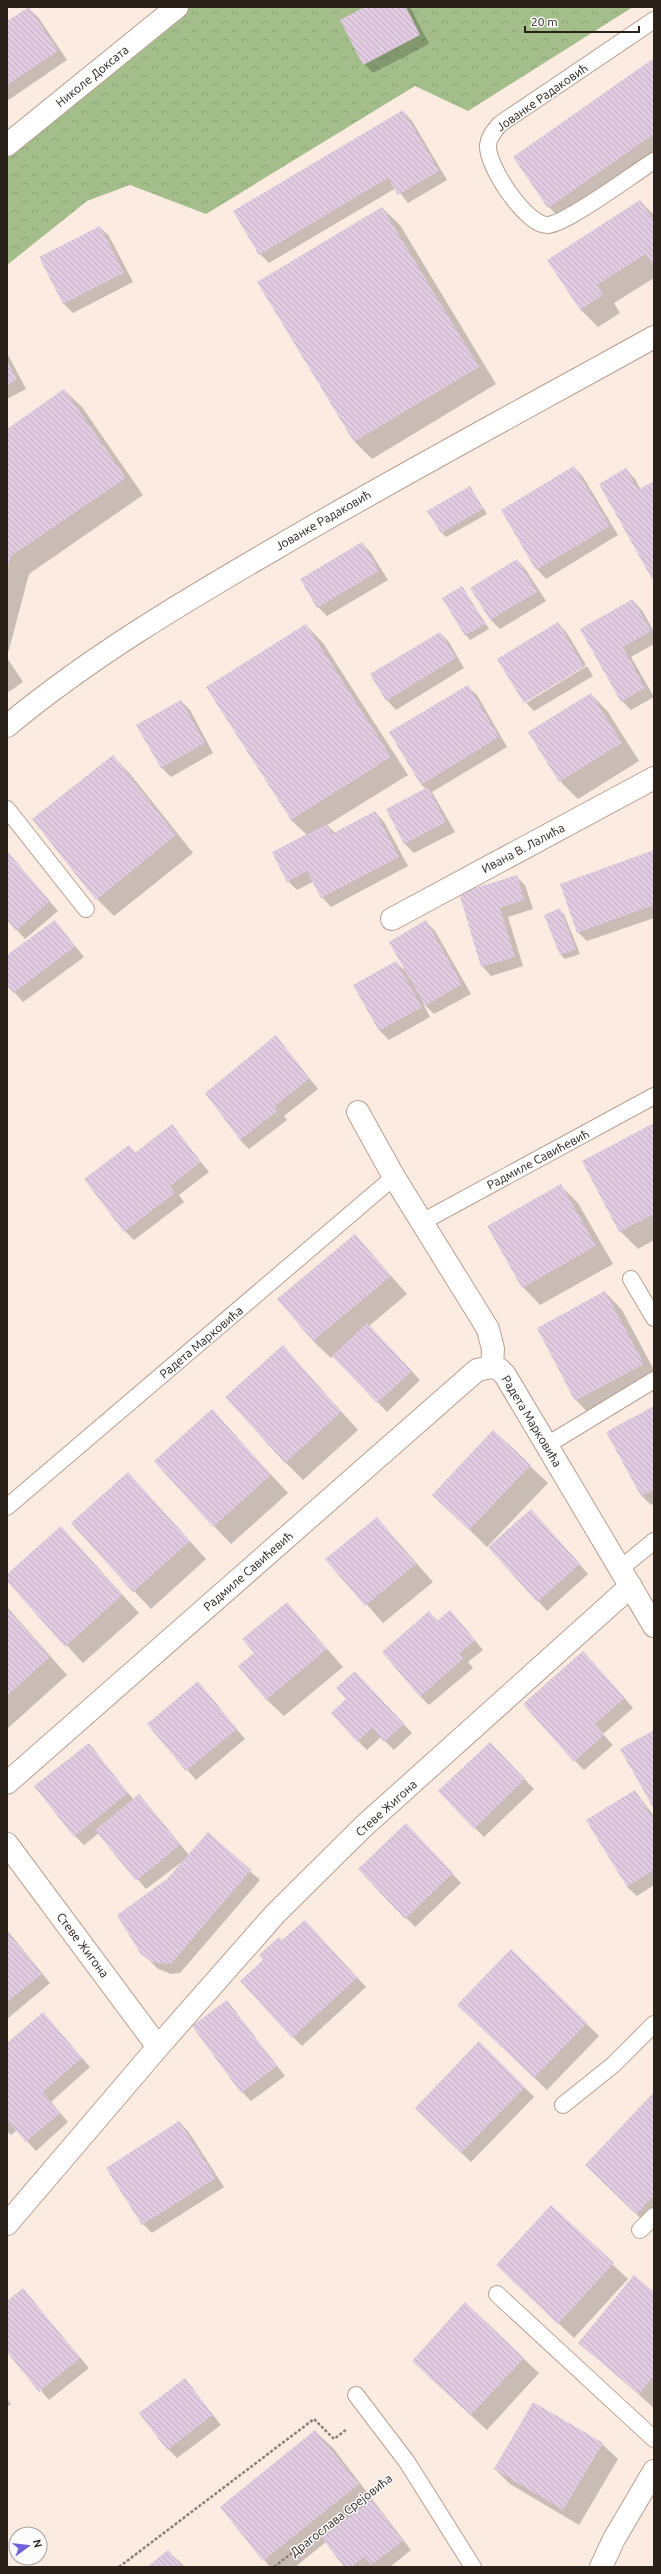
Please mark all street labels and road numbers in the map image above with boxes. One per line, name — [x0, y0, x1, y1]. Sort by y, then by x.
street label: Николе Доксата — [53, 43, 131, 109]
street label: Јованке Радаковић — [494, 61, 590, 133]
street label: Јованке Радаковић — [273, 487, 373, 553]
street label: Ивана В. Лалића — [479, 821, 567, 875]
street label: Радмиле Савићевић — [485, 1127, 591, 1191]
street label: Радета Марковића — [157, 1303, 245, 1381]
street label: Радета Марковића — [500, 1373, 564, 1469]
street label: Радмиле Савићевић — [201, 1529, 295, 1613]
street label: Стеве Жигона — [353, 1777, 419, 1839]
street label: Стеве Жигона — [54, 1910, 112, 1980]
street label: Драгослава Срејовића — [288, 2471, 394, 2559]

